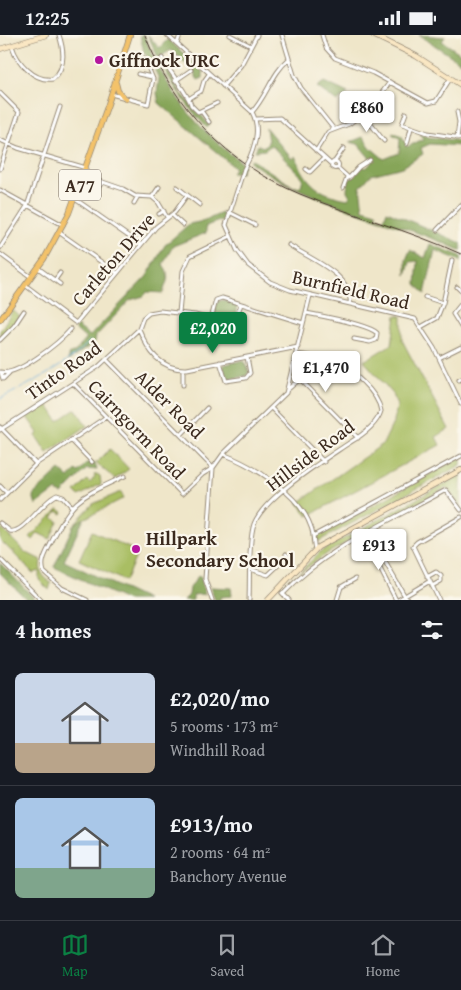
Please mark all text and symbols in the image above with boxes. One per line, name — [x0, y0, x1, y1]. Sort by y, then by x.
text: 12:25 — [25, 4, 70, 32]
place label: Giffnock URC — [109, 46, 220, 74]
marker: Giffnock URC — [93, 54, 105, 66]
pin: £860 — [337, 91, 397, 133]
text: £860 — [350, 95, 384, 119]
road number: A77 — [59, 169, 101, 201]
street label: Carleton Drive — [65, 206, 161, 312]
street label: Burnfield Road — [290, 262, 413, 316]
pin: £2,020 — [172, 311, 254, 354]
text: £2,020 — [190, 316, 236, 340]
street label: Tinto Road — [19, 333, 107, 406]
pin: £1,470 — [285, 351, 367, 393]
text: £1,470 — [303, 355, 349, 379]
street label: Alder Road — [129, 363, 212, 446]
street label: Cairngorm Road — [82, 373, 193, 486]
street label: Hillside Road — [260, 412, 361, 498]
place label: Hillpark Secondary School — [146, 524, 295, 574]
pin: £913 — [349, 529, 409, 571]
text: £913 — [362, 533, 396, 557]
marker: Hillpark Secondary School — [130, 543, 142, 555]
text: 4 homes — [15, 615, 91, 646]
icon: filters — [418, 616, 446, 644]
text: £2,020/mo — [170, 683, 270, 714]
icon: home — [55, 693, 115, 753]
text: 5 rooms · 173 m² — [170, 714, 278, 738]
text: Windhill Road — [170, 738, 265, 762]
text: £913/mo — [170, 809, 253, 840]
icon: home — [55, 818, 115, 878]
text: 2 rooms · 64 m² — [170, 840, 270, 864]
text: Banchory Avenue — [170, 864, 287, 888]
tab: Map — [61, 931, 89, 981]
tab: Saved — [210, 931, 244, 981]
tab: Home — [366, 931, 400, 981]

